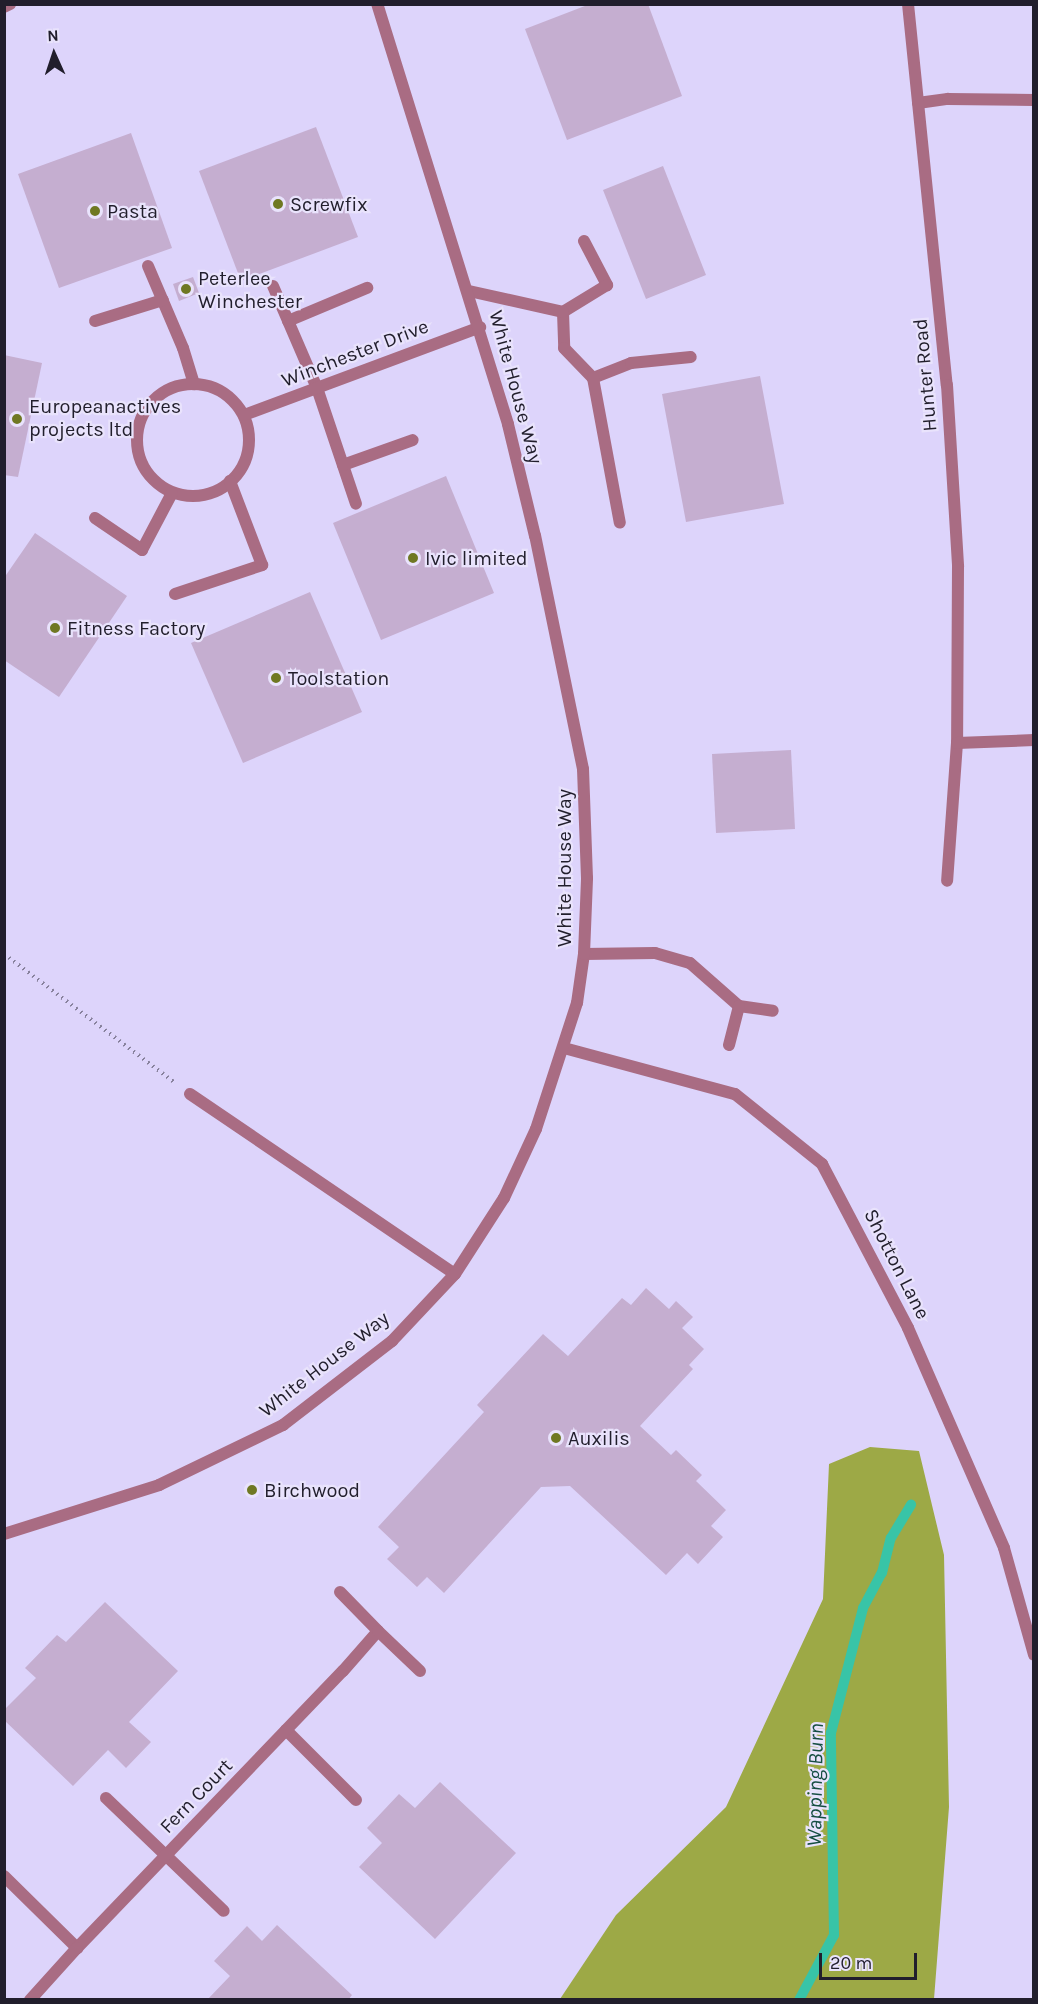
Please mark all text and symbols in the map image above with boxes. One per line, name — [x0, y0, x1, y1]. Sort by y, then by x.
north arrow — [24, 24, 84, 84]
text: N — [47, 26, 59, 45]
place label: Screwfix — [290, 192, 367, 216]
marker: Screwfix — [271, 197, 285, 211]
place label: Pasta — [107, 199, 158, 223]
marker: Pasta — [88, 204, 102, 218]
place label: Peterlee Winchester — [198, 266, 302, 313]
marker: Peterlee Winchester — [179, 282, 193, 296]
street label: White House Way — [484, 308, 548, 466]
street label: Winchester Drive — [278, 314, 432, 392]
street label: Hunter Road — [908, 317, 942, 433]
place label: Europeanactives projects ltd — [29, 395, 181, 442]
marker: Europeanactives projects ltd — [10, 412, 24, 426]
place label: Ivic limited — [425, 546, 528, 570]
marker: Ivic limited — [406, 551, 420, 565]
place label: Fitness Factory — [67, 616, 205, 640]
marker: Fitness Factory — [48, 621, 62, 635]
place label: Toolstation — [288, 666, 389, 690]
marker: Toolstation — [269, 671, 283, 685]
street label: White House Way — [552, 789, 576, 947]
street label: Shotton Lane — [859, 1205, 935, 1323]
street label: White House Way — [254, 1306, 394, 1422]
place label: Auxilis — [568, 1426, 630, 1450]
marker: Auxilis — [549, 1431, 563, 1445]
place label: Birchwood — [264, 1478, 360, 1502]
marker: Birchwood — [245, 1483, 259, 1497]
water label: Wapping Burn — [801, 1723, 829, 1847]
street label: Fern Court — [155, 1754, 237, 1838]
scale bar — [822, 1941, 920, 1979]
text: 20 m — [830, 1952, 872, 1974]

